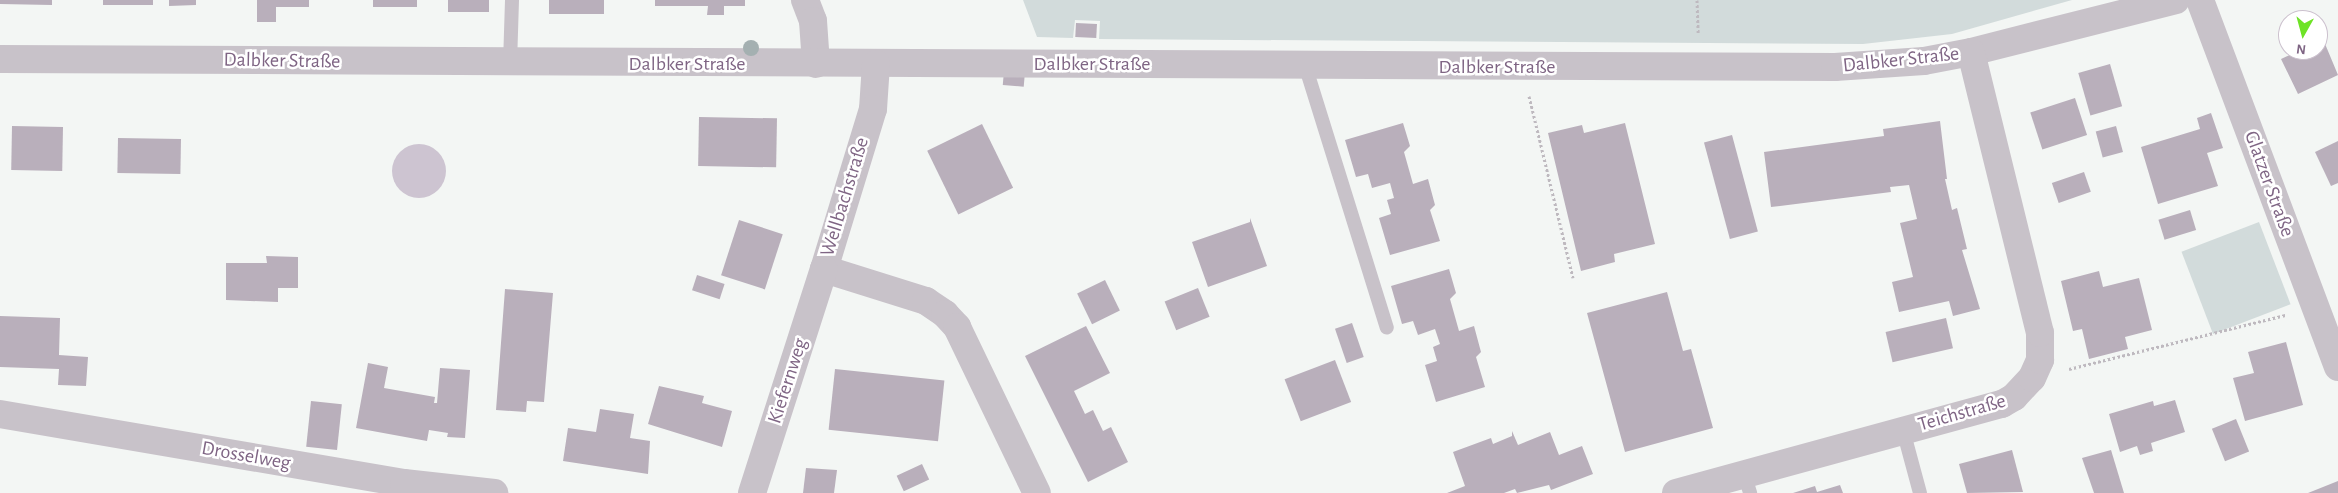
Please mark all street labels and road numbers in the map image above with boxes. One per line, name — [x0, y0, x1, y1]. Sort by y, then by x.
street label: Dalbker Straße — [1842, 42, 1960, 78]
street label: Dalbker Straße — [223, 48, 341, 74]
street label: Dalbker Straße — [629, 52, 745, 76]
street label: Dalbker Straße — [1034, 52, 1150, 76]
street label: Dalbker Straße — [1439, 55, 1555, 79]
street label: Glatzer Straße — [2239, 128, 2299, 240]
street label: Wellbachstraße — [816, 135, 874, 259]
street label: Kiefernweg — [763, 335, 813, 427]
street label: Teichstraße — [1915, 389, 2009, 437]
street label: Drosselweg — [200, 436, 292, 476]

